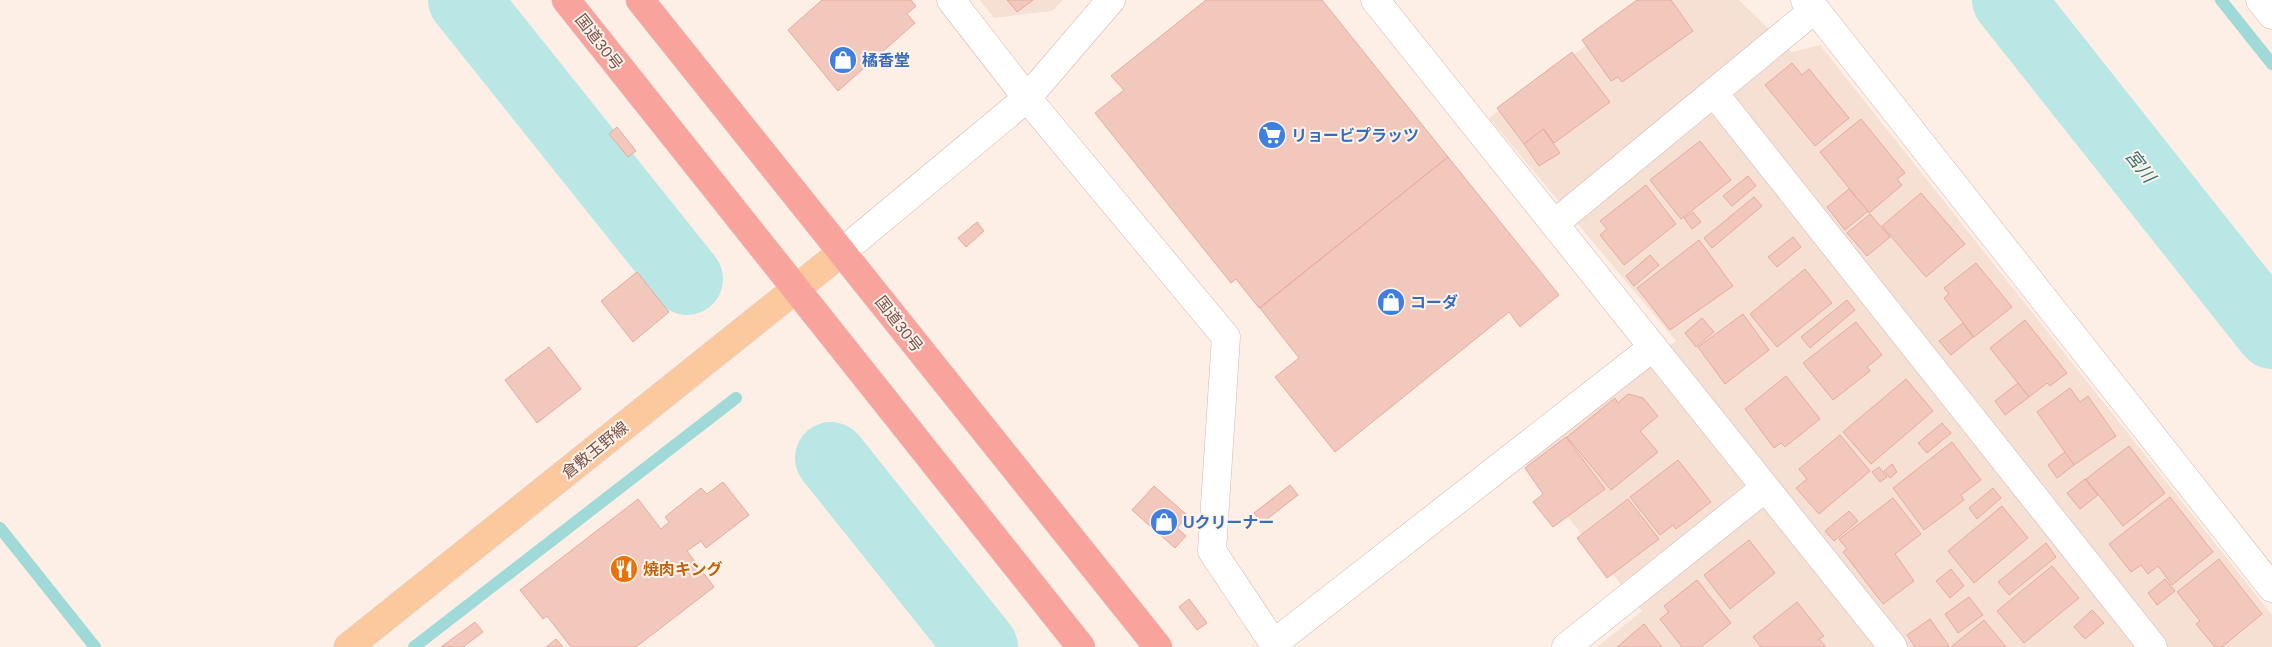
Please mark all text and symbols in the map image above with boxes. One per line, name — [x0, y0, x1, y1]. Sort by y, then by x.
street label: 国道30号 — [572, 11, 626, 73]
shop icon: 橘香堂 — [828, 45, 858, 75]
place label: 橘香堂 — [862, 52, 910, 69]
supermarket icon: リョービプラッツ — [1257, 120, 1287, 150]
place label: リョービプラッツ — [1291, 127, 1419, 144]
water label: 宮川 — [2121, 146, 2160, 188]
shop icon: コーダ — [1376, 287, 1406, 317]
street label: 国道30号 — [872, 293, 926, 355]
place label: コーダ — [1410, 294, 1458, 311]
street label: 倉敷玉野線 — [559, 418, 631, 482]
shop icon: Uクリーナー — [1149, 507, 1179, 537]
place label: Uクリーナー — [1183, 514, 1275, 531]
restaurant icon: 焼肉キング — [609, 554, 639, 584]
place label: 焼肉キング — [643, 560, 723, 578]

